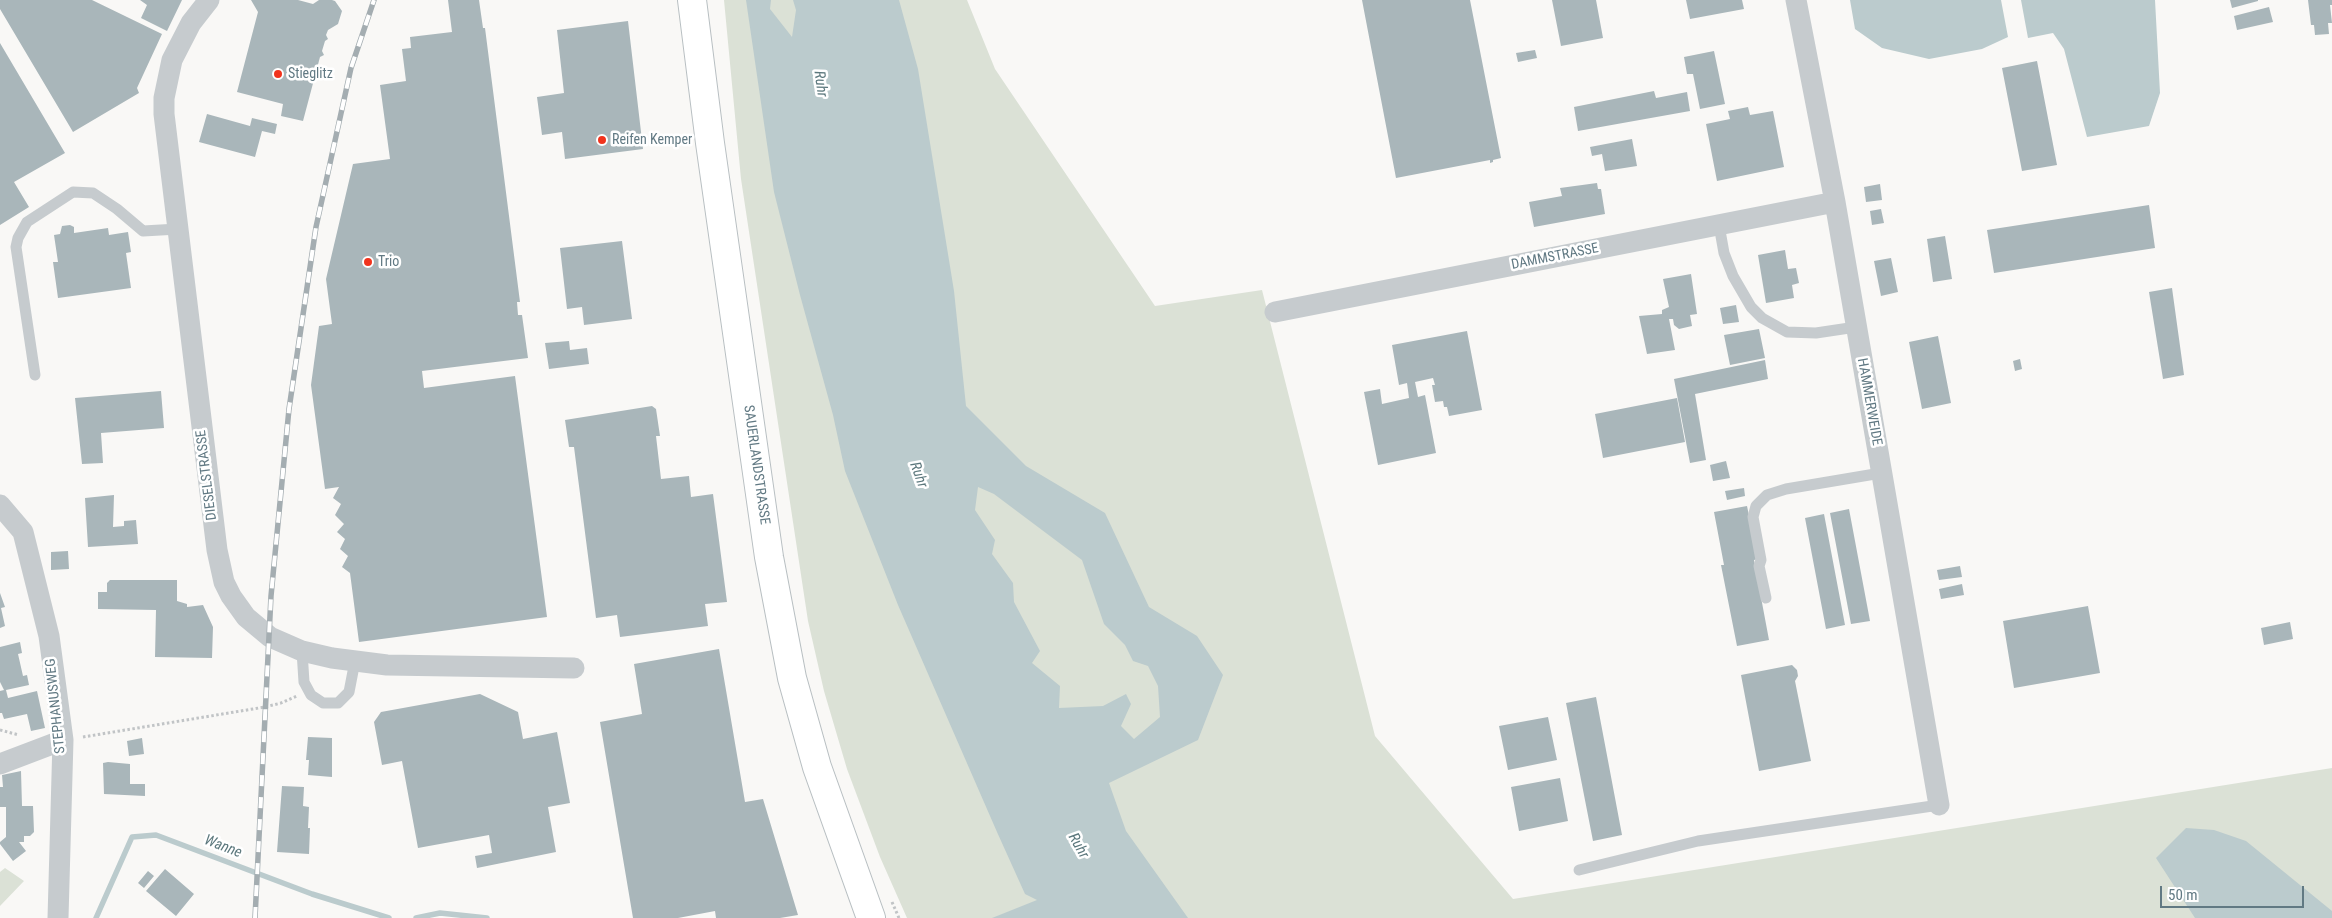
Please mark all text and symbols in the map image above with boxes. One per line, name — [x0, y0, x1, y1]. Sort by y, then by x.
place label: Stieglitz — [288, 66, 333, 82]
marker: Stieglitz — [272, 68, 284, 80]
water label: Ruhr — [809, 70, 831, 98]
place label: Reifen Kemper — [612, 132, 692, 148]
marker: Reifen Kemper — [596, 134, 608, 146]
street label: DAMMSTRASSE — [1510, 240, 1600, 274]
place label: Trio — [378, 254, 399, 270]
marker: Trio — [362, 256, 374, 268]
street label: HAMMERWEIDE — [1853, 357, 1885, 447]
street label: SAUERLANDSTRASSE — [739, 404, 773, 526]
street label: DIESELSTRASSE — [193, 429, 221, 521]
water label: Ruhr — [905, 460, 931, 490]
street label: STEPHANUSWEG — [43, 657, 69, 755]
water label: Ruhr — [1064, 830, 1092, 862]
water label: Wanne — [202, 832, 244, 862]
scale bar — [2162, 876, 2306, 908]
text: 50 m — [2168, 886, 2198, 904]

